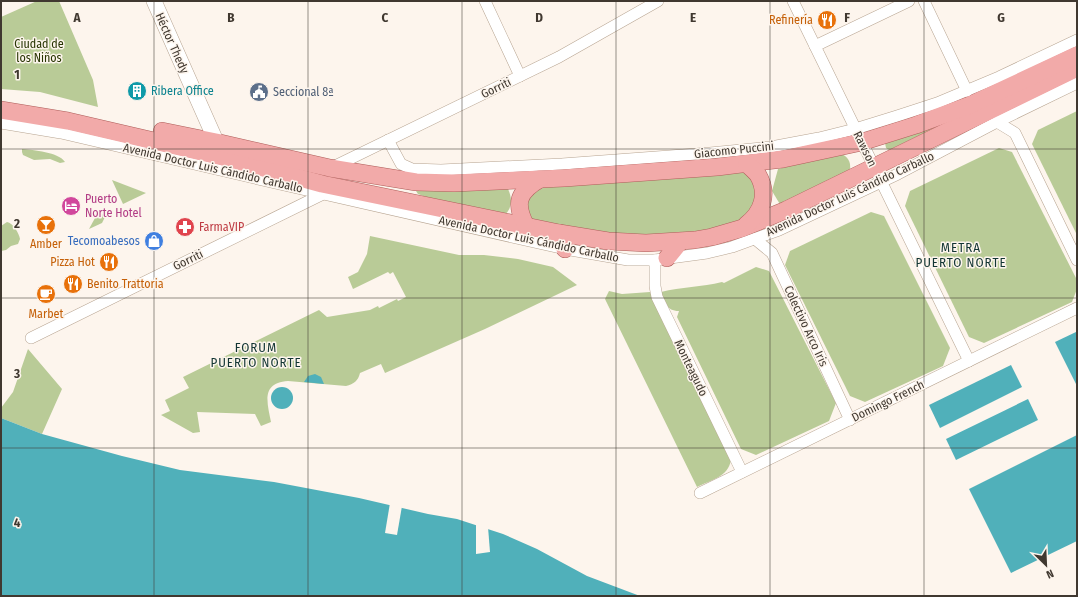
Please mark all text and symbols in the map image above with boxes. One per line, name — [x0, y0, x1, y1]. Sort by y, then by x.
restaurant icon: Refinería — [816, 9, 838, 31]
text: A — [72, 10, 81, 25]
street label: Héctor Thedy — [152, 10, 192, 76]
text: B — [227, 10, 235, 25]
text: C — [382, 10, 389, 25]
text: D — [535, 10, 543, 25]
text: E — [690, 10, 696, 25]
text: F — [844, 10, 850, 25]
text: G — [997, 10, 1005, 25]
place label: Refinería — [769, 13, 813, 27]
park label: Ciudad de los Niños — [14, 37, 64, 65]
text: 1 — [14, 67, 20, 82]
street label: Gorriti — [479, 75, 513, 101]
building icon: Ribera Office — [126, 80, 148, 102]
public building icon: Seccional 8ª — [248, 81, 270, 103]
place label: Ribera Office — [151, 84, 214, 98]
place label: Seccional 8ª — [273, 85, 334, 99]
street label: Rawson — [850, 129, 880, 169]
street label: Giacomo Puccini — [693, 139, 775, 161]
street label: Avenida Doctor Luis Cándido Carballo — [122, 141, 304, 195]
street label: Avenida Doctor Luis Cándido Carballo — [764, 149, 936, 239]
place label: Puerto Norte Hotel — [85, 192, 142, 220]
hotel icon: Puerto Norte Hotel — [60, 195, 82, 217]
street label: Avenida Doctor Luis Cándido Carballo — [438, 213, 620, 265]
bar icon: Amber — [35, 214, 57, 236]
text: 2 — [13, 216, 20, 231]
pharmacy icon: FarmaVIP — [174, 216, 196, 238]
place label: FarmaVIP — [199, 220, 244, 234]
shop icon: Tecomoabesos — [143, 230, 165, 252]
place label: Tecomoabesos — [68, 234, 140, 248]
place label: Amber — [30, 237, 63, 251]
district label: METRA PUERTO NORTE — [915, 240, 1007, 270]
street label: Gorriti — [171, 247, 205, 273]
restaurant icon: Pizza Hot — [98, 251, 120, 273]
place label: Pizza Hot — [50, 255, 95, 269]
restaurant icon: Benito Trattoria — [62, 273, 84, 295]
place label: Benito Trattoria — [87, 277, 164, 291]
cafe icon: Marbet — [35, 283, 57, 305]
street label: Colectivo Arco Iris — [781, 283, 831, 369]
place label: Marbet — [29, 307, 63, 321]
street label: Monteagudo — [671, 337, 711, 399]
district label: FORUM PUERTO NORTE — [210, 340, 302, 370]
text: 3 — [13, 366, 20, 381]
street label: Domingo French — [849, 377, 927, 425]
text: 4 — [14, 515, 21, 530]
north arrow — [1026, 545, 1066, 585]
text: N — [1044, 566, 1056, 581]

